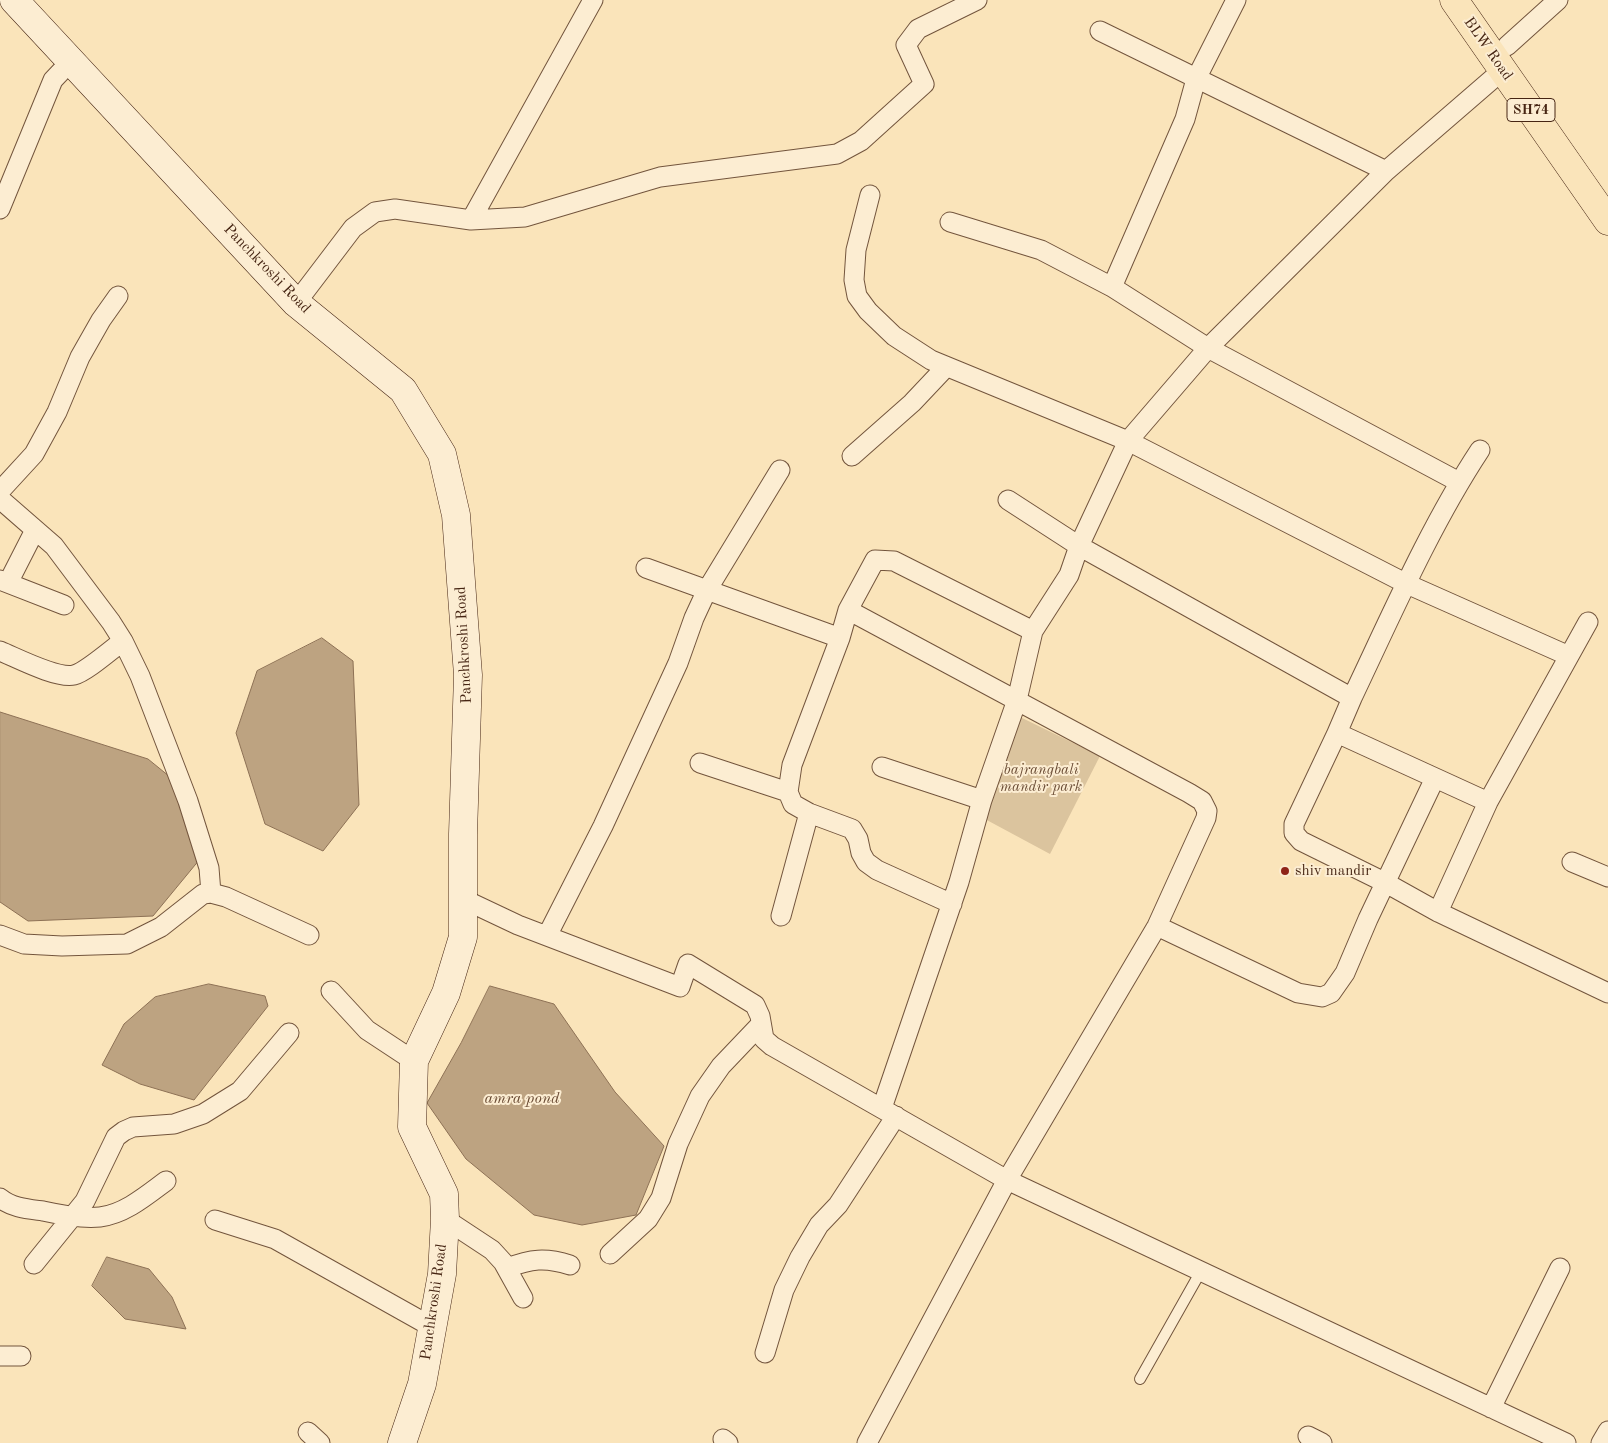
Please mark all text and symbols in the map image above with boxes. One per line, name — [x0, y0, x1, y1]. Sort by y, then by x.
street label: BLW Road — [1460, 14, 1516, 84]
road number: SH74 — [1507, 98, 1555, 122]
street label: Panchkroshi Road — [220, 220, 314, 318]
street label: Panchkroshi Road — [452, 586, 476, 704]
park label: bajrangbali mandir park — [1000, 761, 1082, 796]
place label: shiv mandir — [1295, 862, 1371, 880]
marker: shiv mandir — [1279, 865, 1291, 877]
water label: amra pond — [484, 1089, 560, 1109]
street label: Panchkroshi Road — [417, 1243, 451, 1361]

